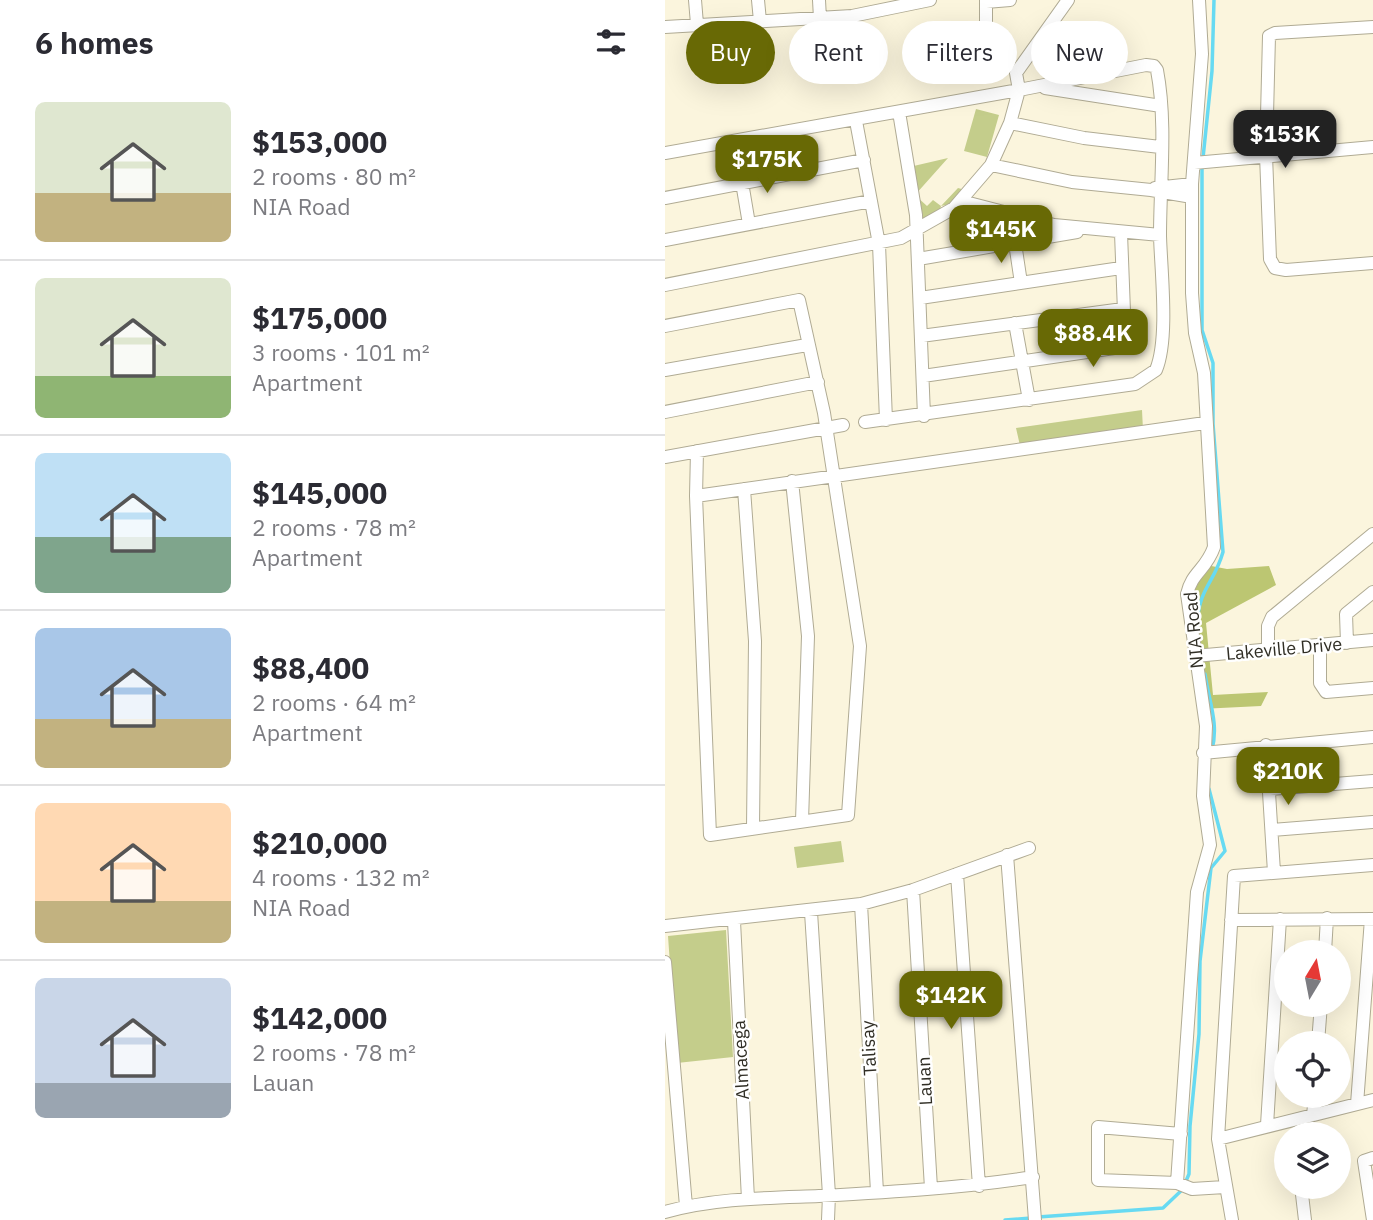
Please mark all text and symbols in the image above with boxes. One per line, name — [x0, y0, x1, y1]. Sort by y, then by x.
chip: Buy — [686, 21, 775, 84]
chip: Rent — [789, 21, 888, 84]
chip: Filters — [902, 21, 1017, 84]
chip: New — [1031, 21, 1128, 84]
text: 6 homes — [35, 23, 154, 62]
icon: filters — [592, 23, 630, 61]
pin: $153K — [1236, 110, 1334, 170]
text: $153K — [1249, 118, 1321, 148]
text: $153,000 — [252, 122, 387, 161]
icon: home — [91, 130, 175, 214]
pin: $175K — [718, 136, 816, 195]
text: $175K — [731, 143, 803, 173]
text: 2 rooms · 80 m² — [252, 161, 416, 191]
text: NIA Road — [252, 191, 351, 221]
pin: $145K — [952, 205, 1050, 265]
text: $145K — [965, 213, 1037, 243]
text: $175,000 — [252, 298, 387, 337]
icon: home — [91, 306, 175, 390]
pin: $88.4K — [1036, 310, 1150, 369]
text: $88.4K — [1054, 317, 1132, 347]
text: 3 rooms · 101 m² — [252, 337, 430, 367]
text: Apartment — [252, 367, 363, 397]
text: $145,000 — [252, 473, 387, 512]
icon: home — [91, 481, 175, 565]
text: 2 rooms · 78 m² — [252, 512, 416, 542]
text: Apartment — [252, 542, 363, 572]
street label: NIA Road — [1179, 591, 1208, 669]
street label: Lakeville Drive — [1225, 632, 1343, 665]
text: $88,400 — [252, 648, 369, 687]
icon: home — [91, 656, 175, 740]
text: 2 rooms · 64 m² — [252, 687, 416, 717]
text: Apartment — [252, 717, 363, 747]
pin: $210K — [1239, 748, 1337, 807]
text: $210K — [1252, 755, 1324, 785]
text: $210,000 — [252, 823, 387, 862]
icon: home — [91, 831, 175, 915]
text: 4 rooms · 132 m² — [252, 862, 430, 892]
text: NIA Road — [252, 892, 351, 922]
north arrow — [1274, 940, 1351, 1017]
map controls — [1274, 940, 1351, 1199]
pin: $142K — [902, 972, 1000, 1031]
text: $142K — [915, 979, 987, 1009]
text: $142,000 — [252, 998, 387, 1037]
icon: home — [91, 1006, 175, 1090]
street label: Almacega — [727, 1019, 754, 1100]
street label: Talisay — [856, 1020, 881, 1076]
button: locate — [1274, 1031, 1351, 1108]
text: 2 rooms · 78 m² — [252, 1037, 416, 1067]
street label: Lauan — [912, 1056, 937, 1106]
text: Lauan — [252, 1067, 314, 1097]
button: layers — [1274, 1122, 1351, 1199]

